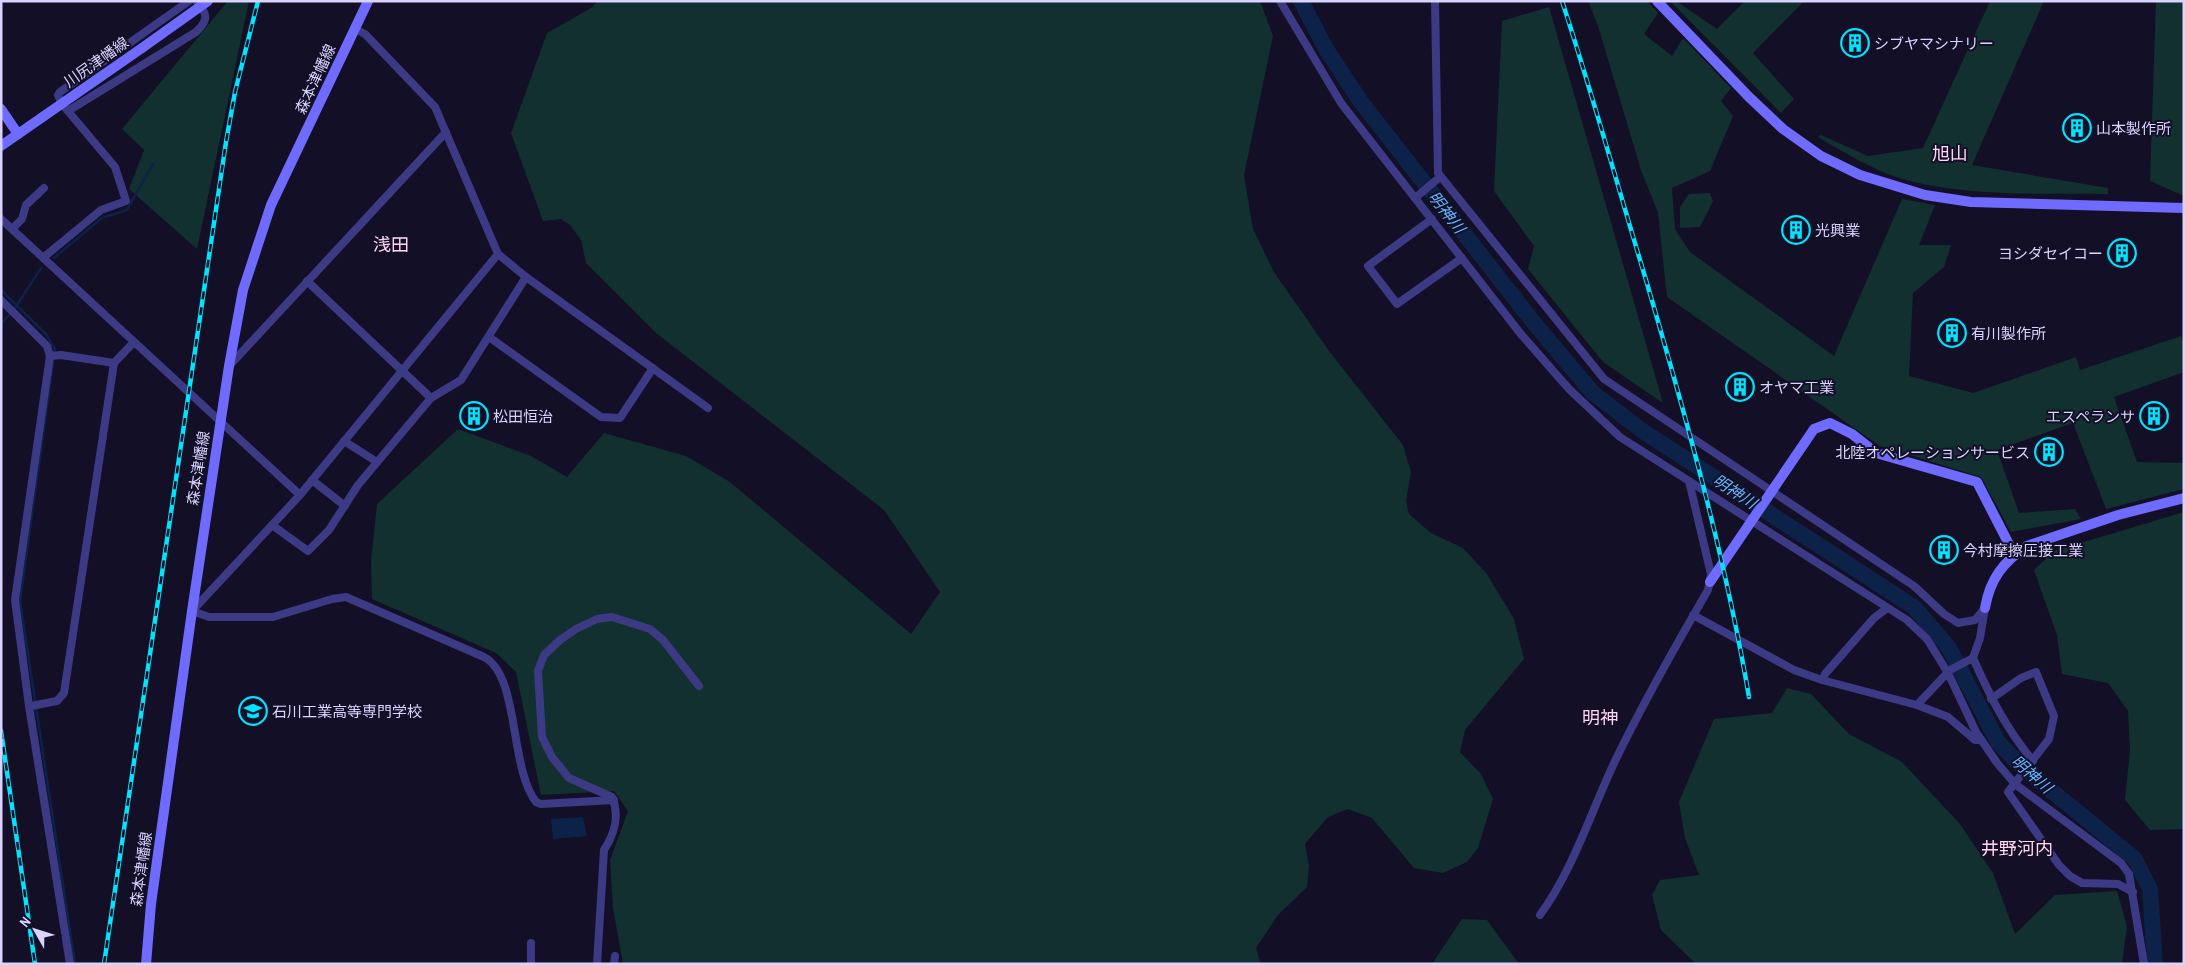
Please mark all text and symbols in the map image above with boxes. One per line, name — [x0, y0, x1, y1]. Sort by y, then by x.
building icon: シブヤマシナリー — [1840, 28, 1870, 58]
street label: 川尻津幡線 — [59, 32, 133, 92]
place label: シブヤマシナリー — [1874, 33, 1994, 54]
street label: 森本津幡線 — [290, 41, 340, 117]
building icon: 山本製作所 — [2062, 113, 2092, 143]
place label: 山本製作所 — [2096, 118, 2171, 139]
district label: 旭山 — [1932, 141, 1968, 166]
water label: 明神川 — [1424, 186, 1472, 239]
building icon: 光興業 — [1781, 215, 1811, 245]
place label: 光興業 — [1815, 220, 1860, 241]
district label: 浅田 — [373, 232, 409, 257]
building icon: ヨシダセイコー — [2107, 238, 2137, 268]
place label: ヨシダセイコー — [1998, 243, 2103, 264]
building icon: 有川製作所 — [1937, 318, 1967, 348]
place label: 有川製作所 — [1971, 323, 2046, 344]
building icon: オヤマ工業 — [1725, 372, 1755, 402]
place label: オヤマ工業 — [1759, 377, 1834, 398]
building icon: 松田恒治 — [459, 401, 489, 431]
building icon: エスペランサ — [2139, 401, 2169, 431]
place label: 松田恒治 — [493, 406, 553, 427]
place label: エスペランサ — [2046, 406, 2135, 427]
street label: 森本津幡線 — [182, 429, 214, 507]
building icon: 北陸オペレーションサービス — [2034, 437, 2064, 467]
place label: 北陸オペレーションサービス — [1835, 442, 2030, 463]
water label: 明神川 — [1709, 469, 1763, 514]
building icon: 今村摩擦圧接工業 — [1929, 535, 1959, 565]
place label: 今村摩擦圧接工業 — [1963, 540, 2083, 561]
school or university icon: 石川工業高等専門学校 — [238, 696, 268, 726]
place label: 石川工業高等専門学校 — [272, 701, 422, 722]
district label: 明神 — [1582, 705, 1618, 730]
water label: 明神川 — [2007, 750, 2059, 799]
street label: 森本津幡線 — [125, 830, 157, 908]
district label: 井野河内 — [1981, 836, 2053, 861]
north arrow — [10, 905, 60, 955]
text: N — [15, 913, 35, 931]

